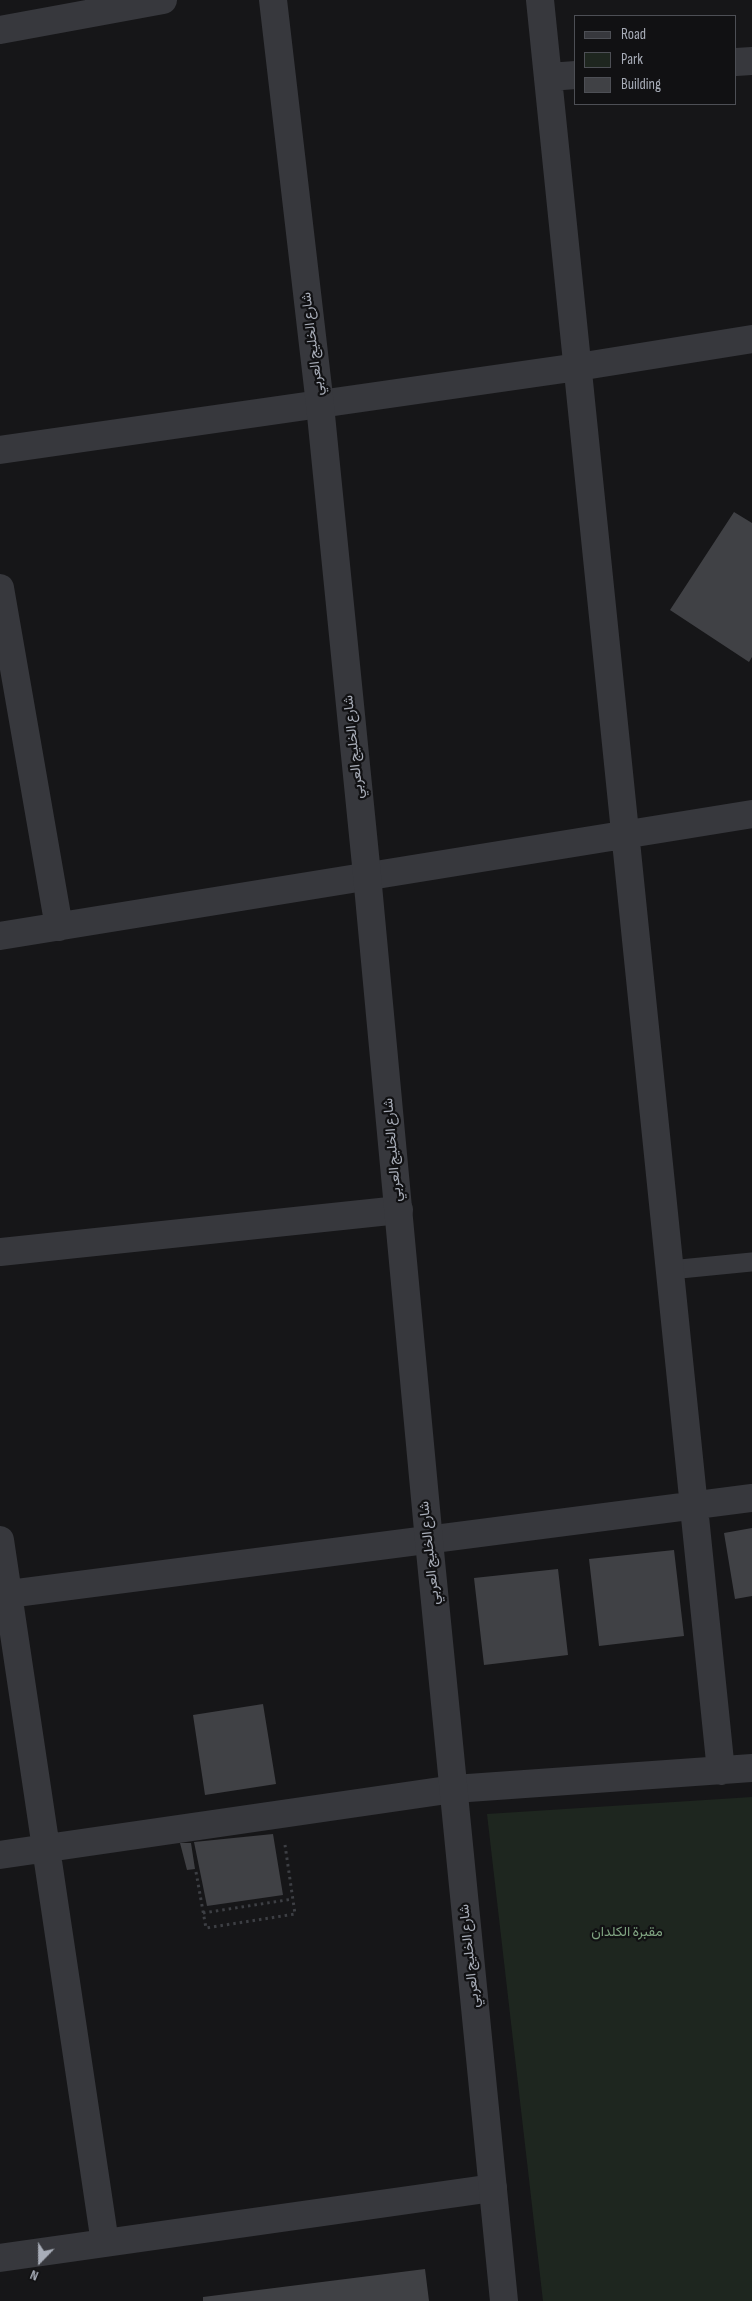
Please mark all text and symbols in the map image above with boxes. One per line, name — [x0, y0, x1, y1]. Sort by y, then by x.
legend — [574, 15, 737, 105]
text: Road — [621, 25, 646, 44]
text: Park — [621, 50, 643, 69]
text: Building — [621, 75, 661, 94]
street label: شارع الخليج العربي — [298, 291, 328, 397]
street label: شارع الخليج العربي — [340, 694, 368, 800]
street label: شارع الخليج العربي — [380, 1097, 406, 1203]
street label: شارع الخليج العربي — [416, 1500, 444, 1606]
street label: شارع الخليج العربي — [456, 1903, 484, 2009]
park label: مقبرة الكلدان — [591, 1924, 663, 1940]
north arrow — [15, 2236, 65, 2286]
text: N — [28, 2266, 41, 2285]

